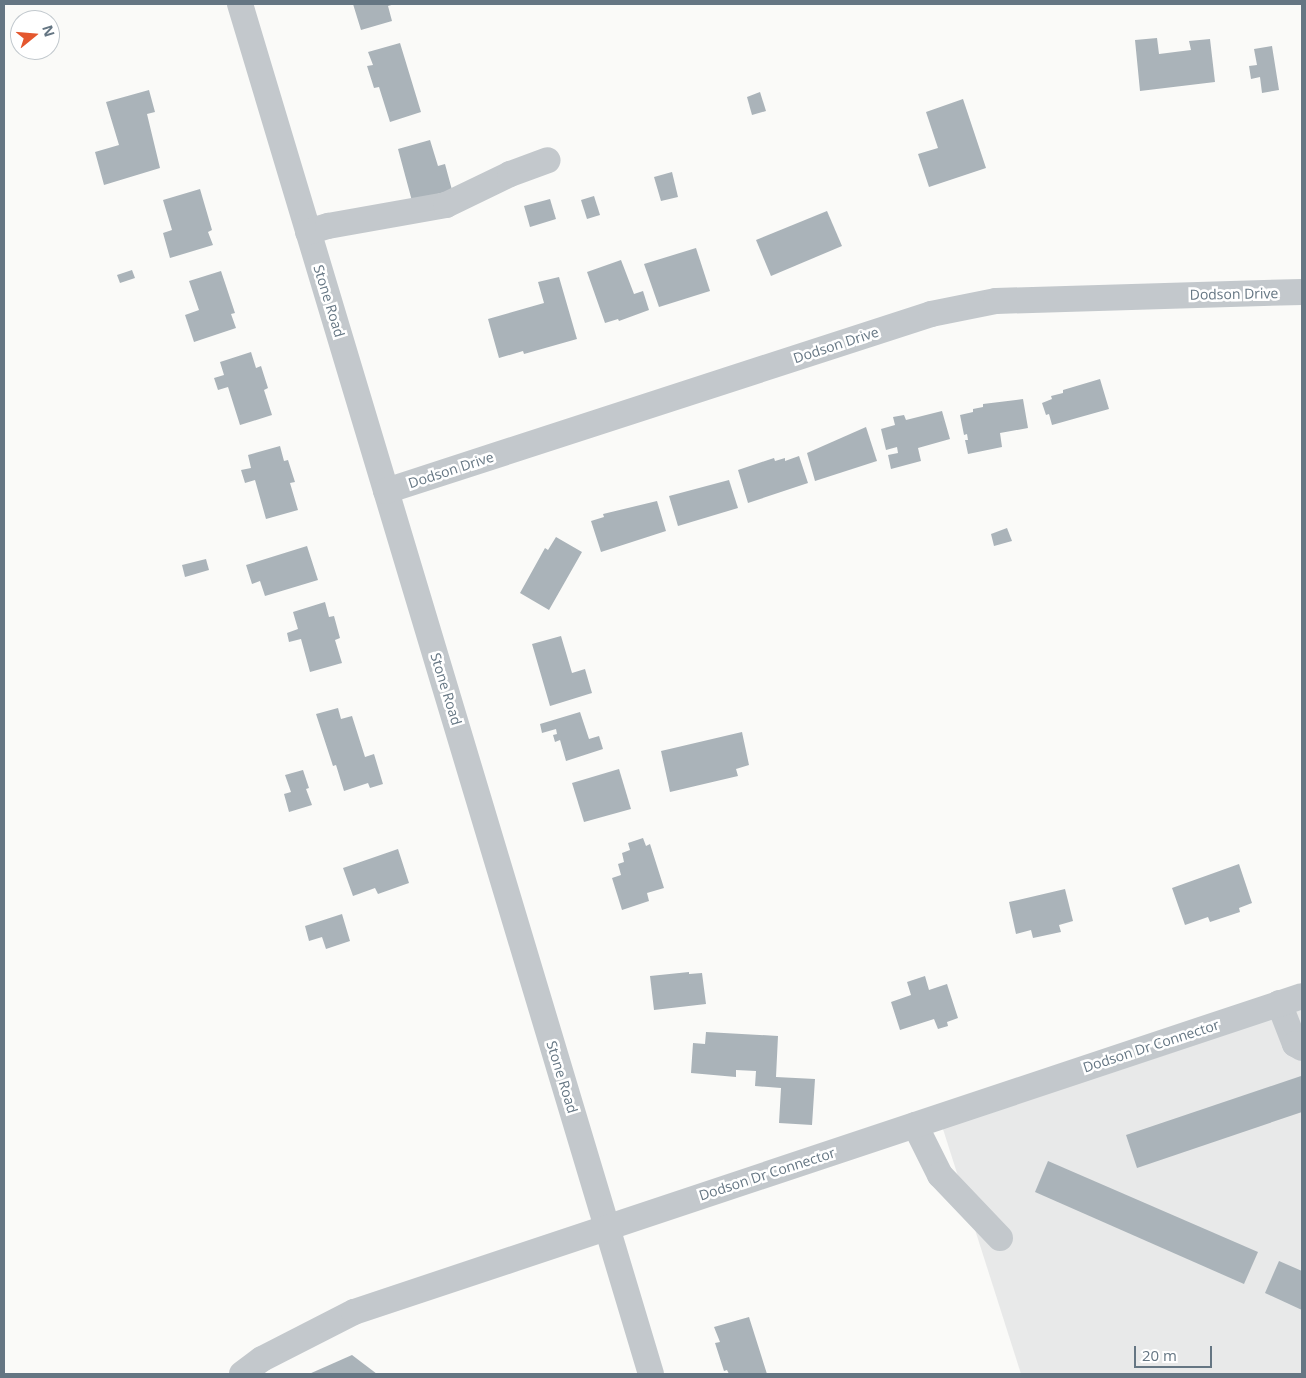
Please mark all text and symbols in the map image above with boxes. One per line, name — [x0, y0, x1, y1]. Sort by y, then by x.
north arrow — [10, 10, 60, 60]
text: N — [38, 23, 60, 39]
street label: Stone Road — [310, 263, 348, 339]
street label: Dodson Drive — [1189, 285, 1279, 303]
street label: Dodson Drive — [791, 323, 881, 367]
street label: Dodson Drive — [406, 448, 496, 492]
street label: Stone Road — [427, 651, 465, 727]
street label: Dodson Dr Connector — [1081, 1016, 1221, 1076]
street label: Stone Road — [543, 1039, 581, 1115]
street label: Dodson Dr Connector — [697, 1144, 837, 1204]
scale bar — [1136, 1336, 1214, 1368]
text: 20 m — [1142, 1345, 1177, 1365]

